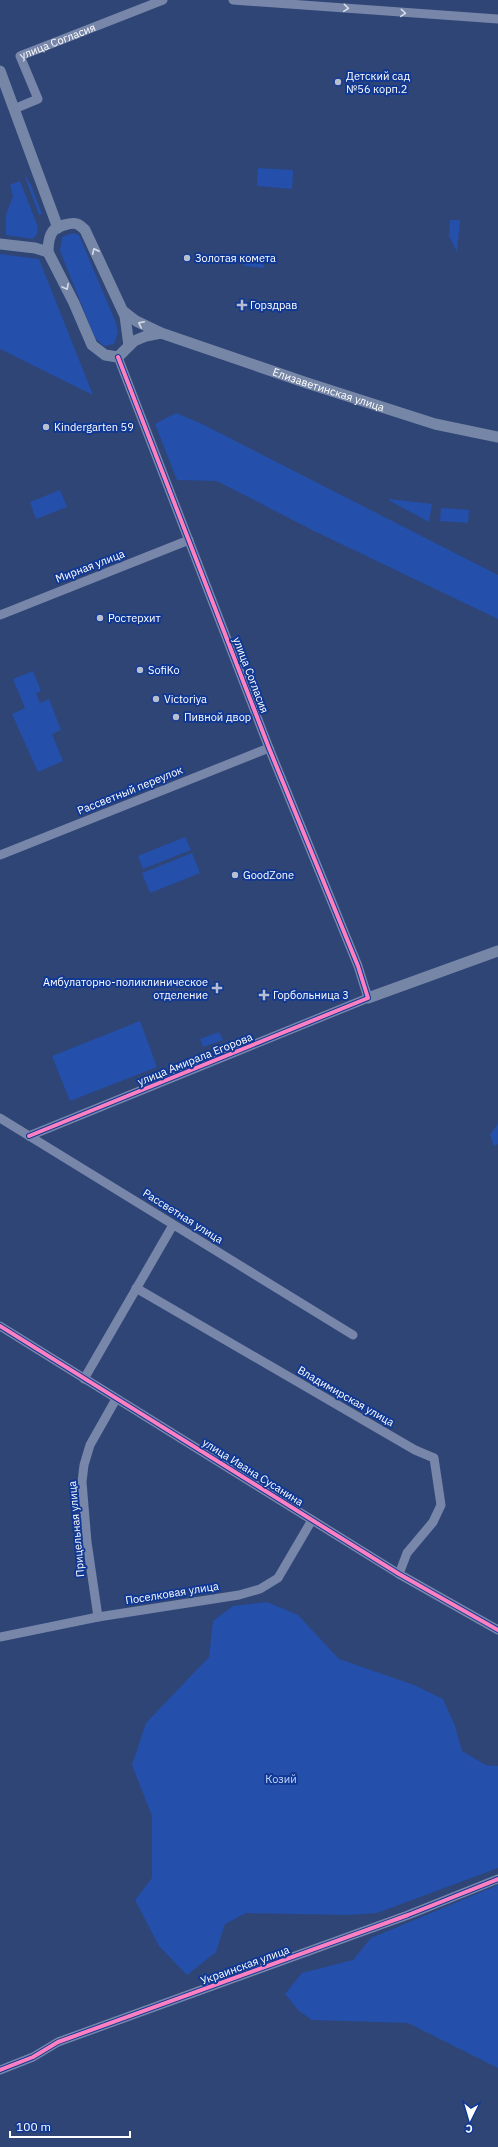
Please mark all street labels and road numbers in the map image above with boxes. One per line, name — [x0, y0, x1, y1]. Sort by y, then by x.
street label: улица Согласия — [18, 20, 98, 62]
street label: Елизаветинская улица — [271, 365, 386, 414]
street label: Мирная улица — [53, 546, 127, 586]
street label: улица Согласия — [230, 635, 272, 715]
street label: Рассветный переулок — [75, 762, 185, 818]
street label: улица Амирала Егорова — [135, 1029, 255, 1089]
street label: Рассветная улица — [140, 1186, 226, 1246]
street label: Владимирская улица — [295, 1363, 397, 1429]
street label: улица Ивана Сусанина — [200, 1435, 306, 1509]
street label: Прицельная улица — [65, 1480, 87, 1578]
street label: Поселковая улица — [124, 1579, 220, 1607]
street label: Украинская улица — [199, 1942, 292, 1988]

